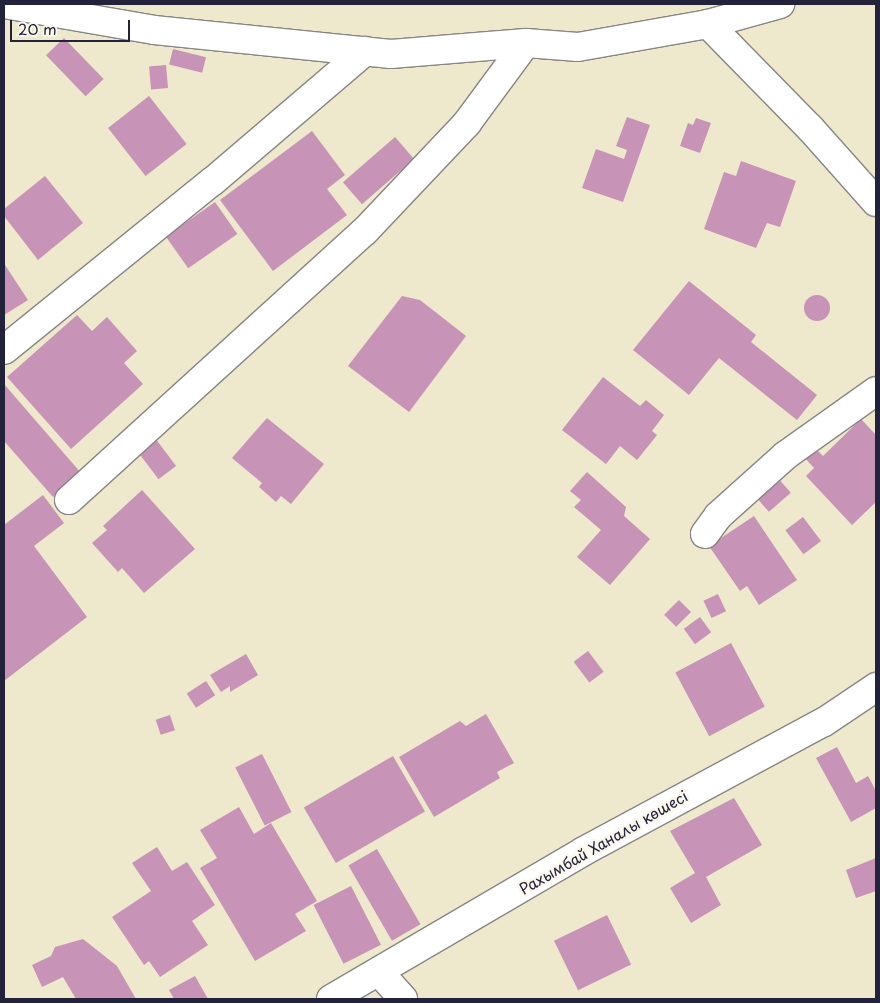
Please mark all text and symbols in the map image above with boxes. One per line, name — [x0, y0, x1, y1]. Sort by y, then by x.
scale bar — [12, 10, 132, 42]
text: 20 m — [18, 17, 57, 40]
street label: Рахымбай Ханалы көшесі — [515, 786, 691, 898]

